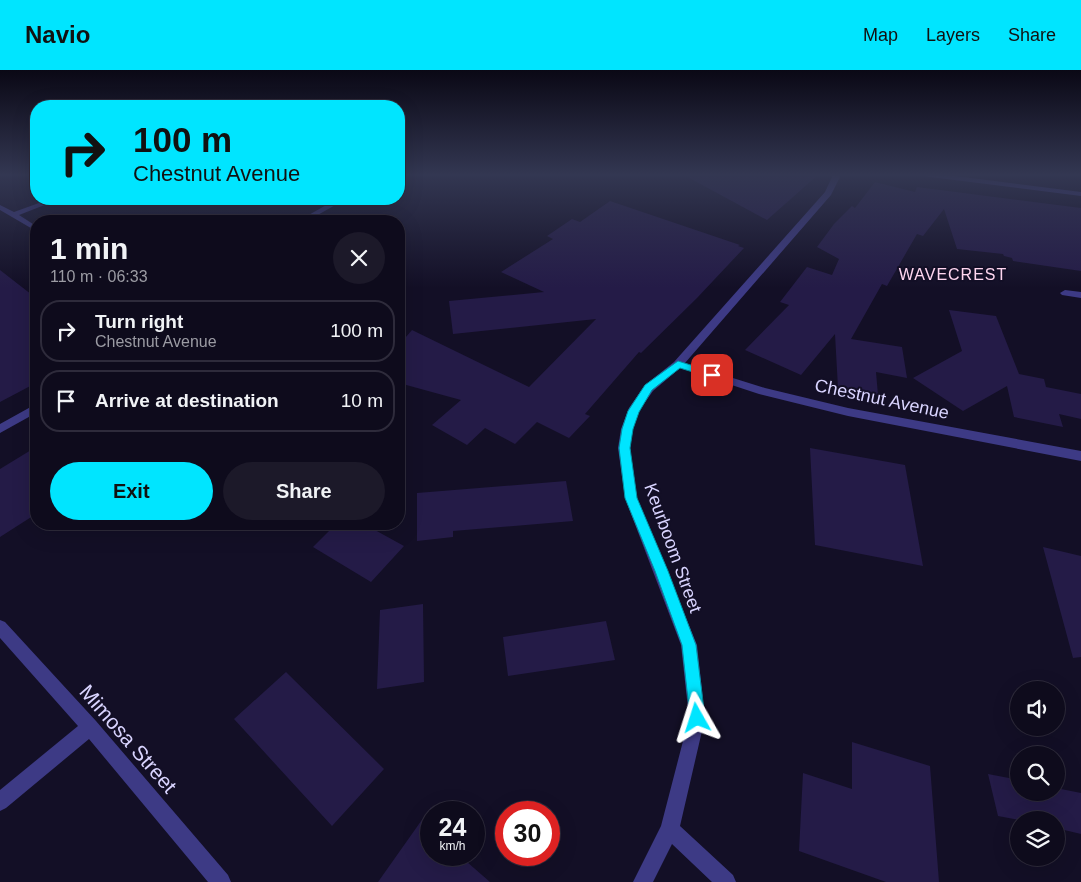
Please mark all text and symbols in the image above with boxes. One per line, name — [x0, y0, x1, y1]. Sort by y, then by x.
text: Navio — [25, 21, 90, 48]
text: Map — [863, 25, 898, 45]
text: Layers — [926, 25, 980, 45]
text: Share — [1008, 25, 1056, 45]
icon: right — [50, 120, 115, 185]
text: 100 m — [133, 120, 232, 159]
text: Chestnut Avenue — [133, 161, 300, 186]
text: 1 min — [50, 232, 128, 265]
button: close — [333, 232, 385, 284]
district label: WAVECREST — [899, 266, 1007, 283]
text: 110 m · 06:33 — [50, 268, 148, 285]
text: Turn right — [95, 311, 183, 332]
icon: right — [52, 317, 80, 345]
text: 100 m — [330, 320, 383, 341]
text: Chestnut Avenue — [95, 333, 217, 350]
pin — [691, 354, 733, 396]
icon: arrive — [698, 361, 726, 389]
street label: Chestnut Avenue — [813, 375, 951, 423]
icon: arrive — [52, 387, 80, 415]
text: Arrive at destination — [95, 390, 279, 411]
text: 10 m — [341, 390, 383, 411]
button: Exit — [50, 462, 213, 520]
button: Share — [223, 462, 385, 520]
street label: Keurboom Street — [640, 481, 706, 615]
street label: Mimosa Street — [75, 680, 182, 797]
map controls — [1010, 681, 1065, 866]
button: sound — [1010, 681, 1065, 736]
position arrow — [670, 691, 722, 743]
button: search — [1010, 746, 1065, 801]
speed limit sign: 30 — [495, 801, 560, 866]
button: layers — [1010, 811, 1065, 866]
text: 24 — [439, 813, 466, 841]
text: km/h — [439, 839, 466, 853]

